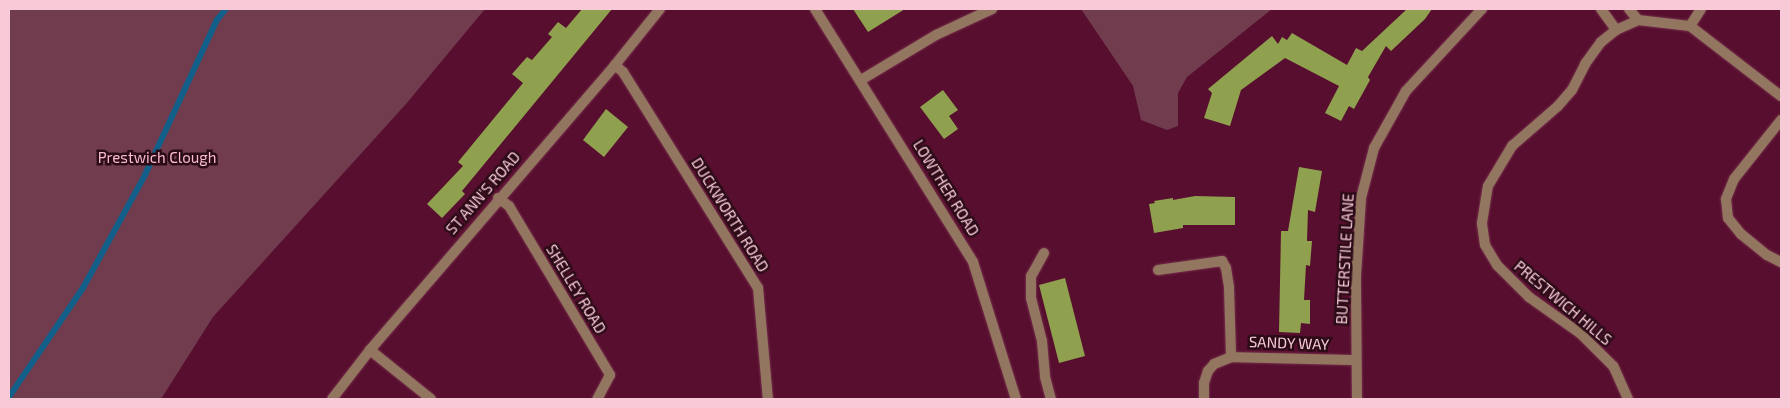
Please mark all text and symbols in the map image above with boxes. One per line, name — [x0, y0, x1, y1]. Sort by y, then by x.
street label: LOWTHER ROAD — [909, 137, 983, 239]
street label: ST ANN'S ROAD — [442, 148, 524, 238]
park label: Prestwich Clough — [98, 149, 216, 167]
street label: DUCKWORTH ROAD — [688, 155, 772, 275]
street label: BUTTERSTILE LANE — [1333, 193, 1357, 325]
street label: SHELLEY ROAD — [542, 241, 610, 337]
street label: PRESTWICH HILLS — [1511, 257, 1615, 349]
street label: SANDY WAY — [1248, 333, 1330, 353]

